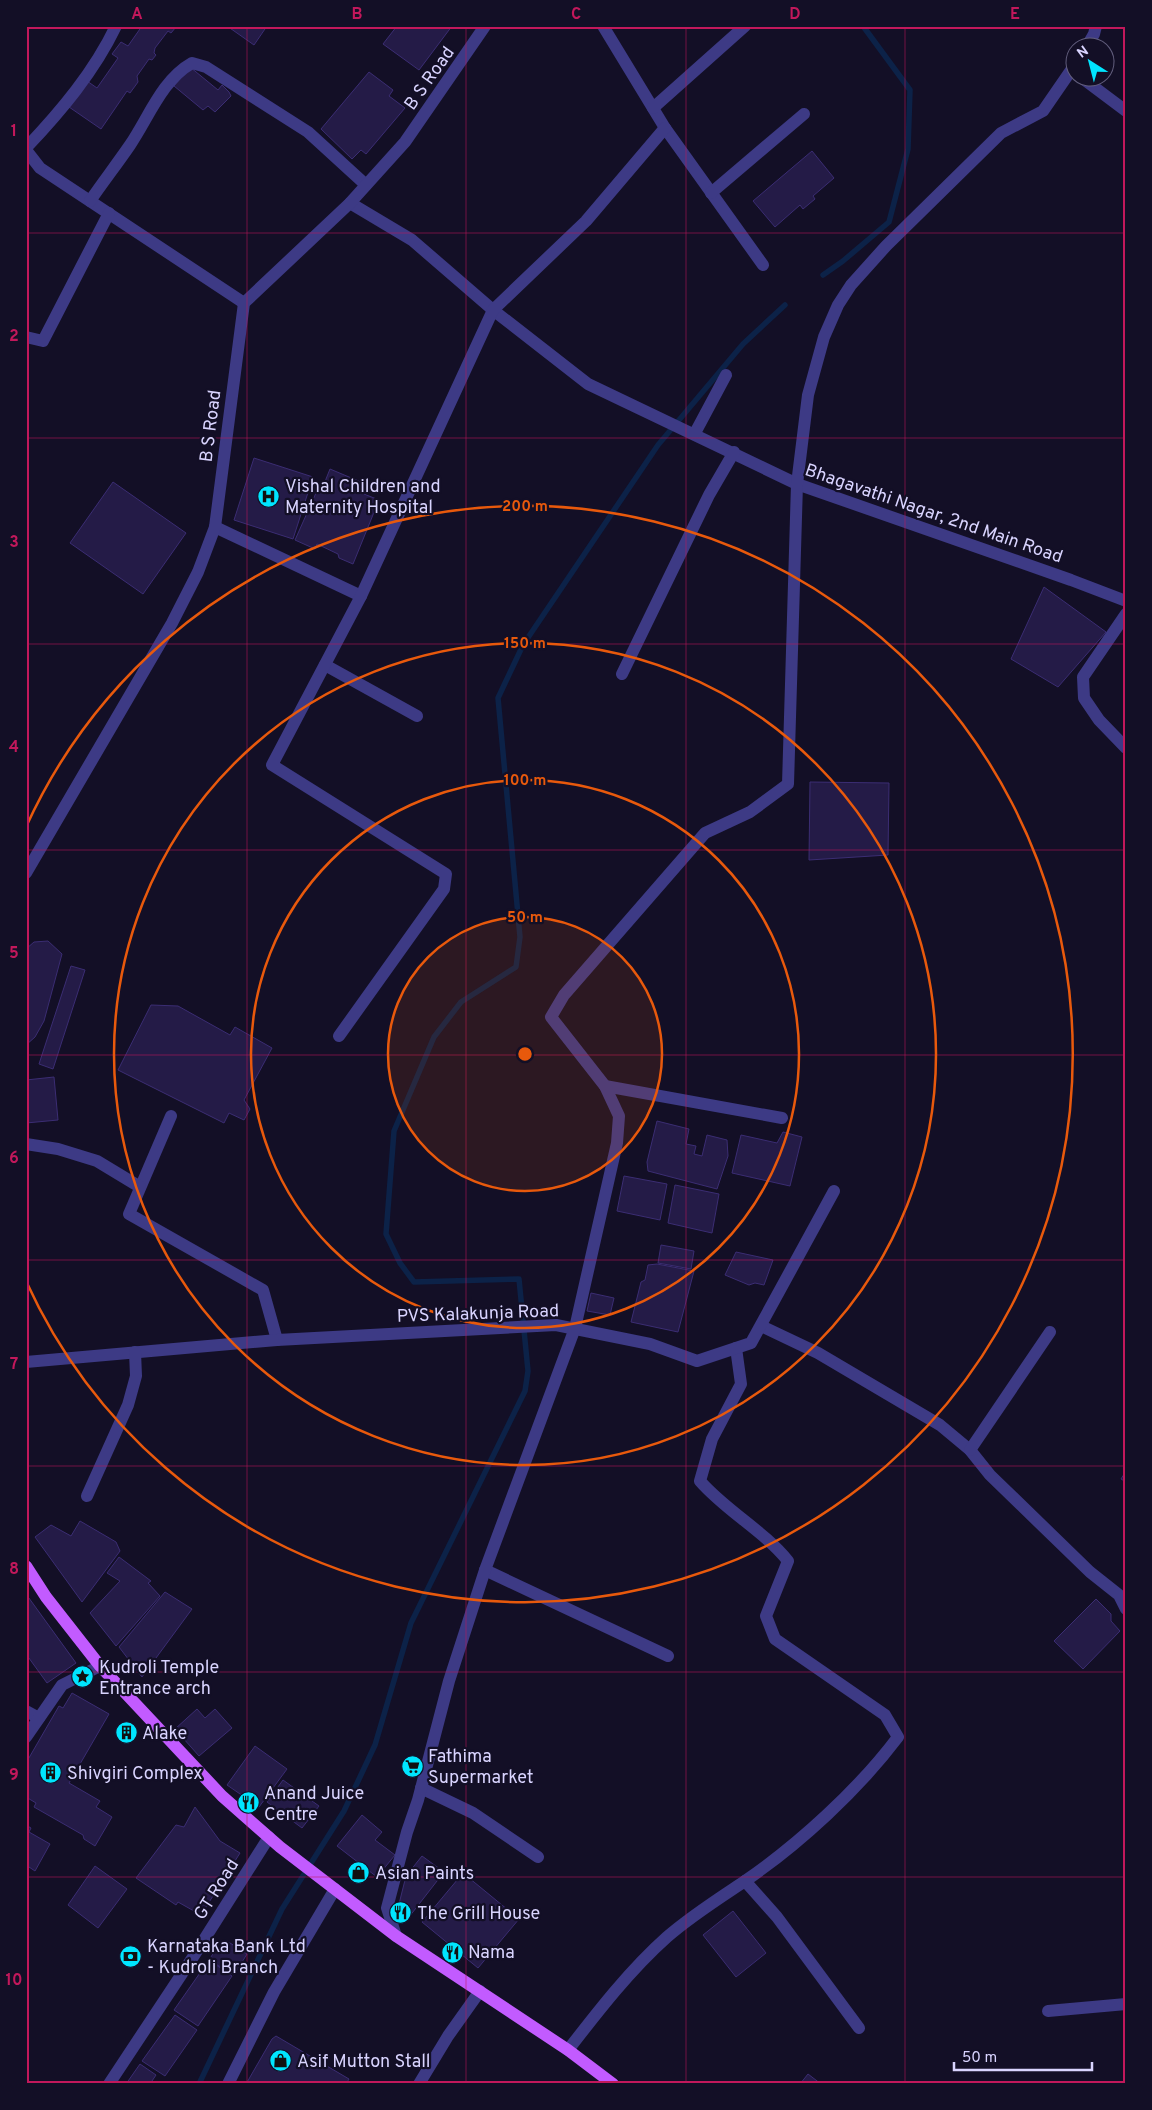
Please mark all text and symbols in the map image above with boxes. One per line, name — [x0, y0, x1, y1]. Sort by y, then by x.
text: A — [131, 5, 143, 25]
text: B — [351, 5, 363, 25]
text: C — [571, 5, 581, 25]
text: D — [789, 5, 801, 25]
text: E — [1010, 5, 1020, 25]
north arrow — [1064, 38, 1114, 88]
street label: B S Road — [400, 42, 461, 115]
text: N — [1074, 43, 1092, 63]
text: 1 — [11, 122, 17, 142]
text: 2 — [9, 327, 19, 347]
street label: B S Road — [196, 389, 227, 464]
street label: Bhagavathi Nagar, 2nd Main Road — [801, 459, 1066, 569]
place label: Vishal Children and Maternity Hospital — [285, 476, 441, 520]
hospital icon: Vishal Children and Maternity Hospital — [257, 484, 281, 508]
text: 200 m — [502, 498, 548, 517]
text: 3 — [9, 533, 19, 553]
text: 150 m — [504, 635, 546, 654]
text: 4 — [9, 738, 19, 758]
text: 100 m — [504, 772, 546, 791]
text: 50 m — [507, 909, 543, 928]
text: 5 — [9, 944, 19, 964]
centre of rings — [516, 1045, 534, 1063]
text: 6 — [9, 1149, 19, 1169]
street label: PVS Kalakunja Road — [396, 1300, 560, 1329]
text: 7 — [10, 1355, 18, 1375]
text: 8 — [9, 1560, 19, 1580]
place label: Kudroli Temple Entrance arch — [99, 1657, 219, 1701]
place icon: Kudroli Temple Entrance arch — [71, 1665, 95, 1689]
building icon: Alake — [114, 1721, 138, 1745]
place label: Alake — [142, 1723, 187, 1746]
place label: Fathima Supermarket — [428, 1746, 534, 1790]
supermarket icon: Fathima Supermarket — [400, 1754, 424, 1778]
building icon: Shivgiri Complex — [39, 1761, 63, 1785]
place label: Shivgiri Complex — [67, 1763, 203, 1786]
text: 9 — [9, 1766, 19, 1786]
place label: Anand Juice Centre — [264, 1783, 364, 1827]
restaurant icon: Anand Juice Centre — [236, 1791, 260, 1815]
street label: GT Road — [190, 1855, 245, 1925]
shop icon: Asian Paints — [347, 1861, 371, 1885]
place label: Asian Paints — [375, 1863, 474, 1886]
restaurant icon: The Grill House — [389, 1901, 413, 1925]
place label: The Grill House — [417, 1903, 540, 1926]
place label: Karnataka Bank Ltd - Kudroli Branch — [147, 1936, 306, 1980]
restaurant icon: Nama — [440, 1940, 464, 1964]
place label: Nama — [468, 1942, 515, 1965]
bank icon: Karnataka Bank Ltd - Kudroli Branch — [119, 1944, 143, 1968]
text: 10 — [6, 1971, 22, 1991]
scale bar — [954, 2040, 1092, 2072]
shop icon: Asif Mutton Stall — [269, 2049, 293, 2073]
text: 50 m — [962, 2049, 997, 2068]
place label: Asif Mutton Stall — [297, 2051, 431, 2074]

